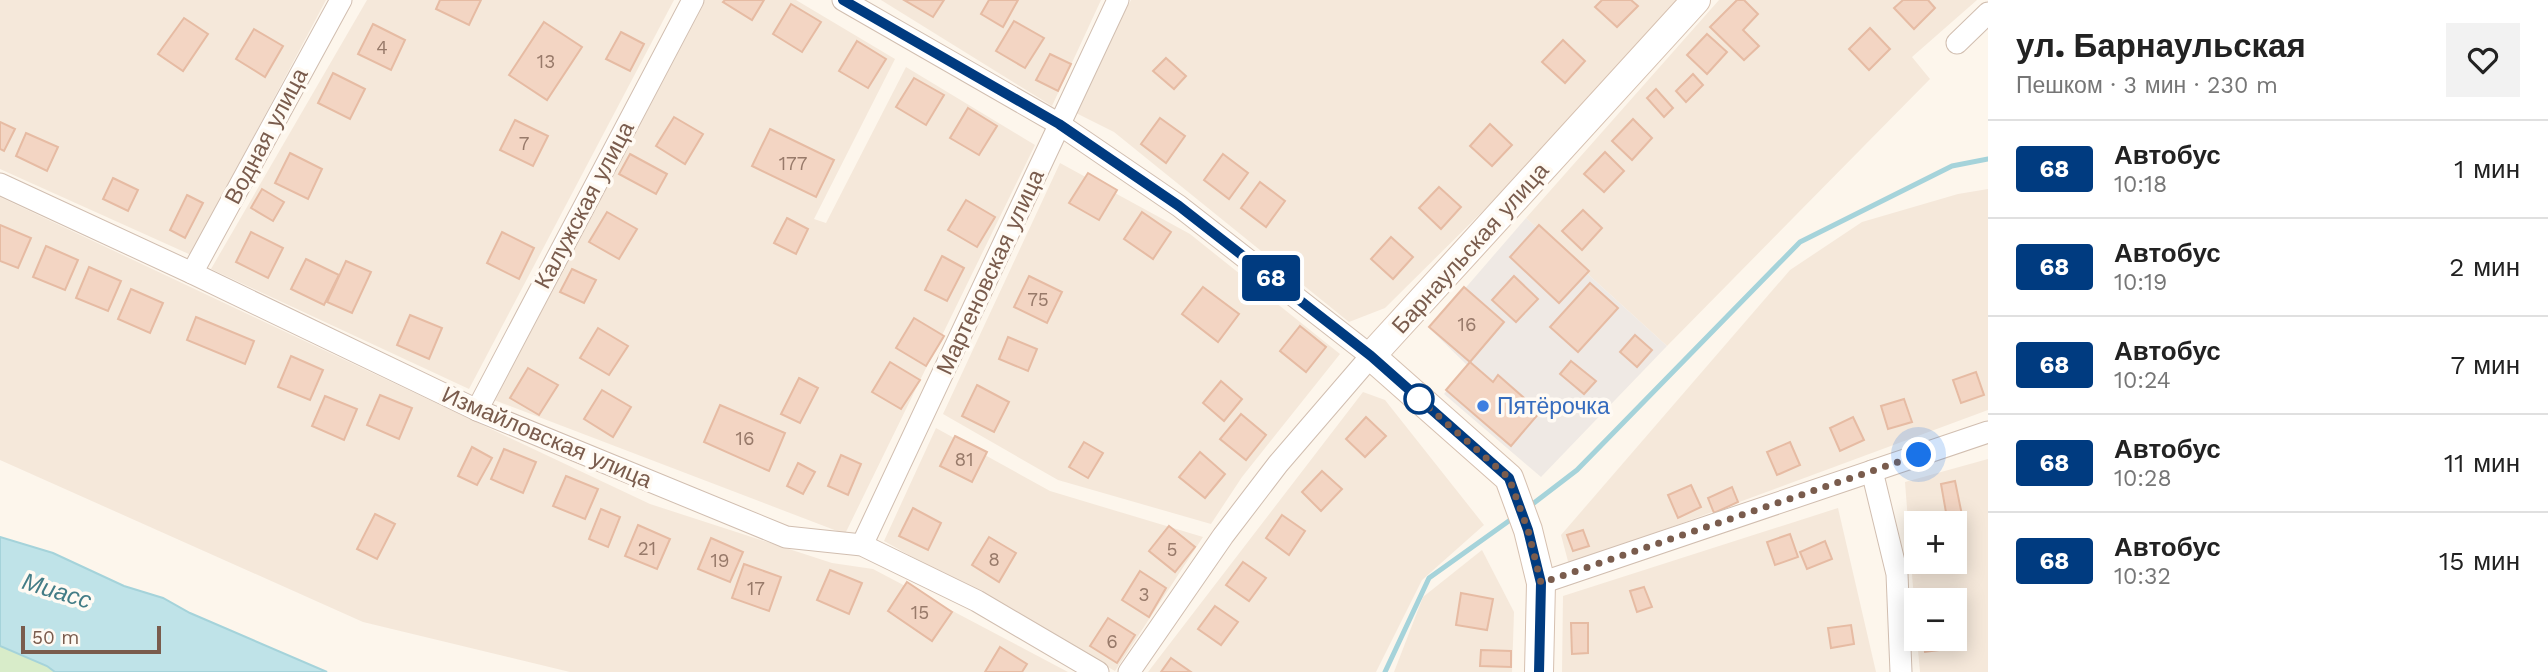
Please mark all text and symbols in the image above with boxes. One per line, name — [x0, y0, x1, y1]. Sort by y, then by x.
button: heart — [2446, 23, 2520, 97]
text: ул. Барнаульская — [2016, 26, 2306, 65]
house number: 4 — [376, 36, 388, 59]
house number: 13 — [537, 50, 555, 73]
street label: Водная улица — [219, 63, 314, 209]
text: Пешком · 3 мин · 230 m — [2016, 72, 2278, 99]
street label: Калужская улица — [529, 117, 640, 293]
house number: 7 — [519, 132, 529, 155]
text: Автобус — [2114, 140, 2221, 170]
house number: 177 — [779, 152, 807, 175]
text: 1 мин — [2454, 154, 2520, 184]
text: 68 — [2040, 155, 2069, 183]
street label: Барнаульская улица — [1386, 157, 1554, 339]
street label: Мартеновская улица — [931, 165, 1050, 379]
text: 10:18 — [2114, 171, 2167, 198]
text: Автобус — [2114, 238, 2221, 268]
text: 2 мин — [2449, 252, 2520, 282]
text: 68 — [2040, 253, 2069, 281]
line badge: 68 — [1240, 255, 1302, 301]
text: 68 — [1256, 264, 1286, 292]
text: 10:19 — [2114, 269, 2167, 296]
house number: 75 — [1027, 288, 1049, 311]
house number: 16 — [1458, 313, 1476, 336]
text: Автобус — [2114, 336, 2221, 366]
text: 7 мин — [2451, 350, 2520, 380]
text: 68 — [2040, 351, 2069, 379]
text: 10:24 — [2114, 367, 2171, 394]
street label: Измайловская улица — [438, 381, 656, 494]
unlabelled marker — [1404, 384, 1434, 414]
place label: Пятёрочка — [1497, 393, 1610, 420]
marker: Пятёрочка — [1475, 398, 1491, 414]
house number: 16 — [736, 427, 754, 450]
text: Автобус — [2114, 434, 2221, 464]
your location — [1901, 437, 1936, 472]
house number: 81 — [954, 448, 974, 471]
text: 11 мин — [2444, 448, 2520, 478]
text: 68 — [2040, 449, 2069, 477]
text: 10:28 — [2114, 465, 2172, 492]
map controls — [1904, 511, 1967, 651]
button: + — [1904, 511, 1967, 574]
text: Автобус — [2114, 532, 2221, 562]
house number: 21 — [638, 537, 656, 560]
house number: 5 — [1166, 538, 1178, 561]
text: 15 мин — [2439, 546, 2520, 576]
text: 68 — [2040, 547, 2069, 575]
house number: 8 — [988, 548, 1000, 571]
house number: 19 — [710, 549, 730, 572]
text: 10:32 — [2114, 563, 2171, 590]
water label: Миасс — [19, 567, 95, 615]
house number: 17 — [747, 577, 765, 600]
house number: 3 — [1138, 583, 1150, 606]
button: − — [1904, 588, 1967, 651]
house number: 15 — [911, 601, 929, 624]
scale bar — [21, 623, 161, 655]
text: 50 m — [32, 626, 79, 649]
house number: 6 — [1106, 630, 1118, 653]

